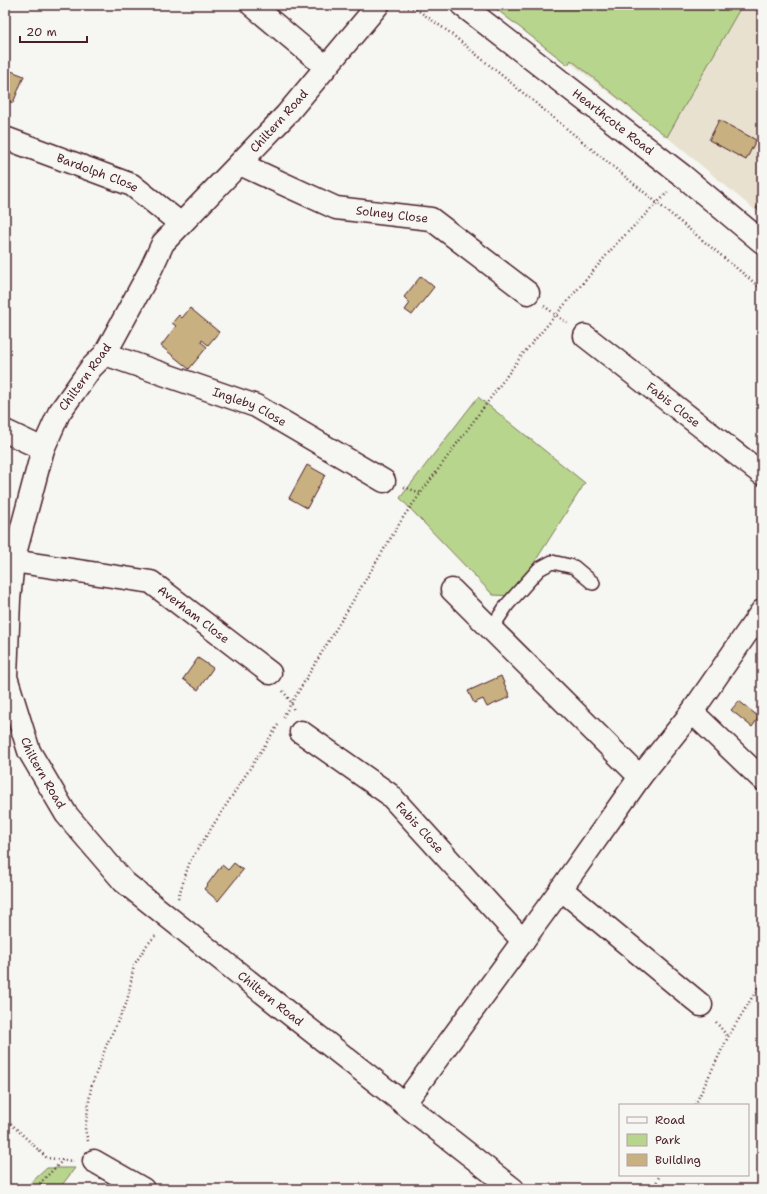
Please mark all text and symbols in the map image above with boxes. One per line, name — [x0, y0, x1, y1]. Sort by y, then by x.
scale bar — [20, 18, 87, 44]
text: 20 m — [26, 24, 57, 40]
street label: Hearthcote Road — [569, 85, 658, 159]
street label: Chiltern Road — [246, 86, 312, 156]
street label: Bardolph Close — [54, 150, 143, 196]
street label: Solney Close — [355, 202, 429, 227]
street label: Chiltern Road — [55, 340, 115, 414]
street label: Fabis Close — [643, 379, 704, 431]
street label: Ingleby Close — [210, 384, 290, 430]
street label: Averham Close — [154, 582, 233, 647]
street label: Chiltern Road — [17, 735, 69, 812]
street label: Fabis Close — [392, 798, 447, 857]
street label: Chiltern Road — [234, 968, 307, 1030]
legend — [619, 1104, 749, 1176]
text: Road — [655, 1112, 686, 1128]
text: Park — [655, 1132, 681, 1148]
text: Building — [655, 1152, 701, 1168]

